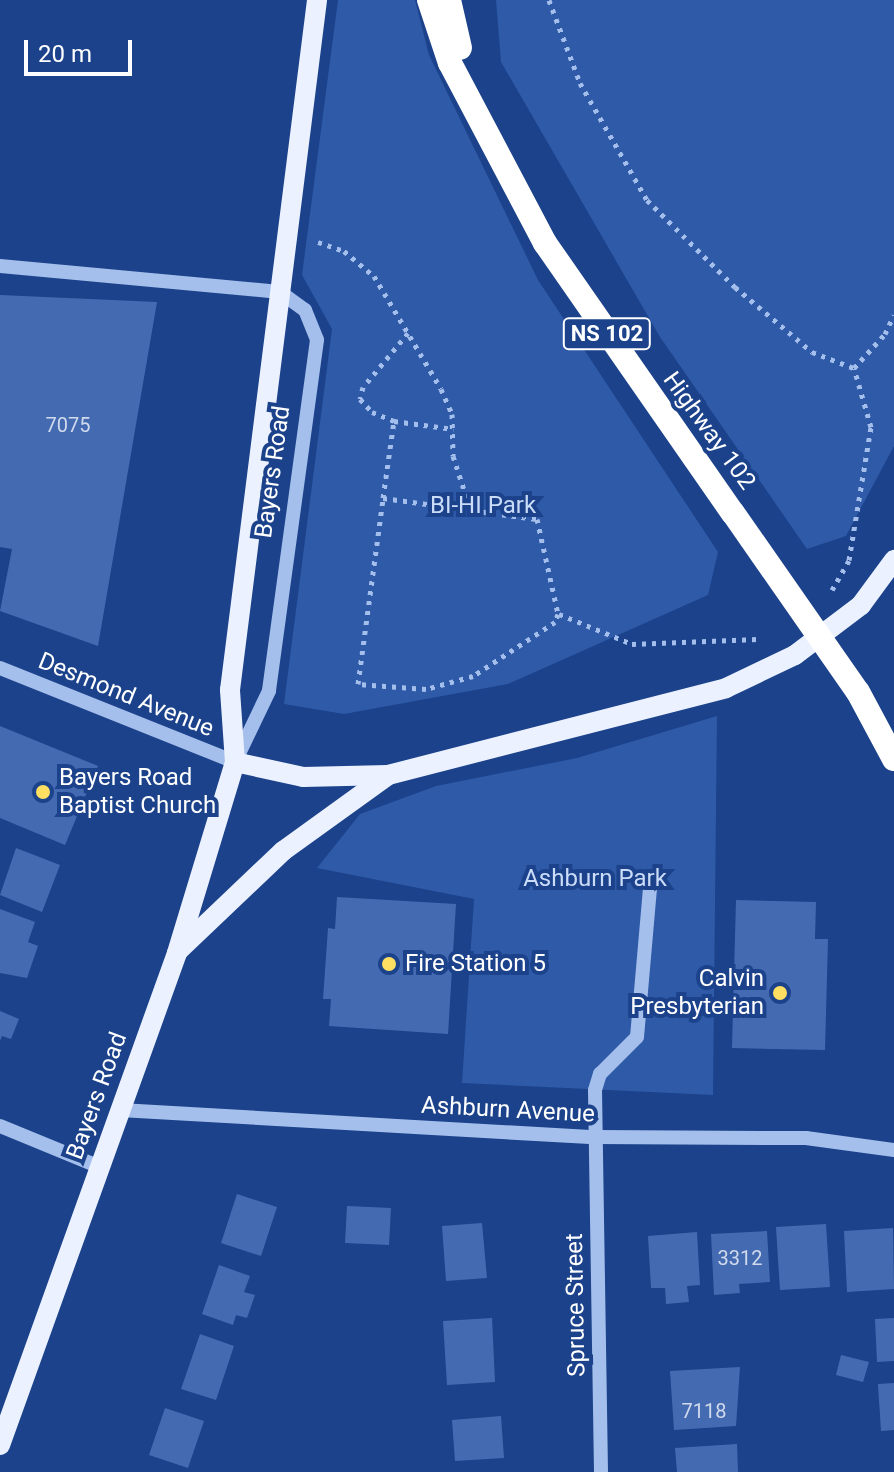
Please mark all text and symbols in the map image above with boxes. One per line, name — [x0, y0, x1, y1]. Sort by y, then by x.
scale bar — [28, 24, 136, 74]
text: 20 m — [38, 40, 92, 68]
road number: NS 102 — [561, 316, 653, 352]
street label: Highway 102 — [657, 367, 761, 495]
street label: Bayers Road — [249, 404, 297, 540]
house number: 7075 — [46, 413, 90, 437]
park label: BI-HI Park — [430, 492, 536, 520]
street label: Desmond Avenue — [34, 647, 218, 743]
place label: Bayers Road Baptist Church — [59, 764, 216, 820]
marker: Bayers Road Baptist Church — [34, 783, 52, 801]
park label: Ashburn Park — [523, 865, 667, 893]
place label: Fire Station 5 — [405, 950, 546, 978]
marker: Fire Station 5 — [380, 955, 398, 973]
place label: Calvin Presbyterian — [630, 965, 764, 1021]
marker: Calvin Presbyterian — [771, 984, 789, 1002]
street label: Bayers Road — [61, 1028, 133, 1164]
street label: Ashburn Avenue — [420, 1091, 596, 1129]
street label: Spruce Street — [560, 1233, 592, 1377]
house number: 3312 — [718, 1246, 762, 1270]
house number: 7118 — [682, 1399, 726, 1423]

